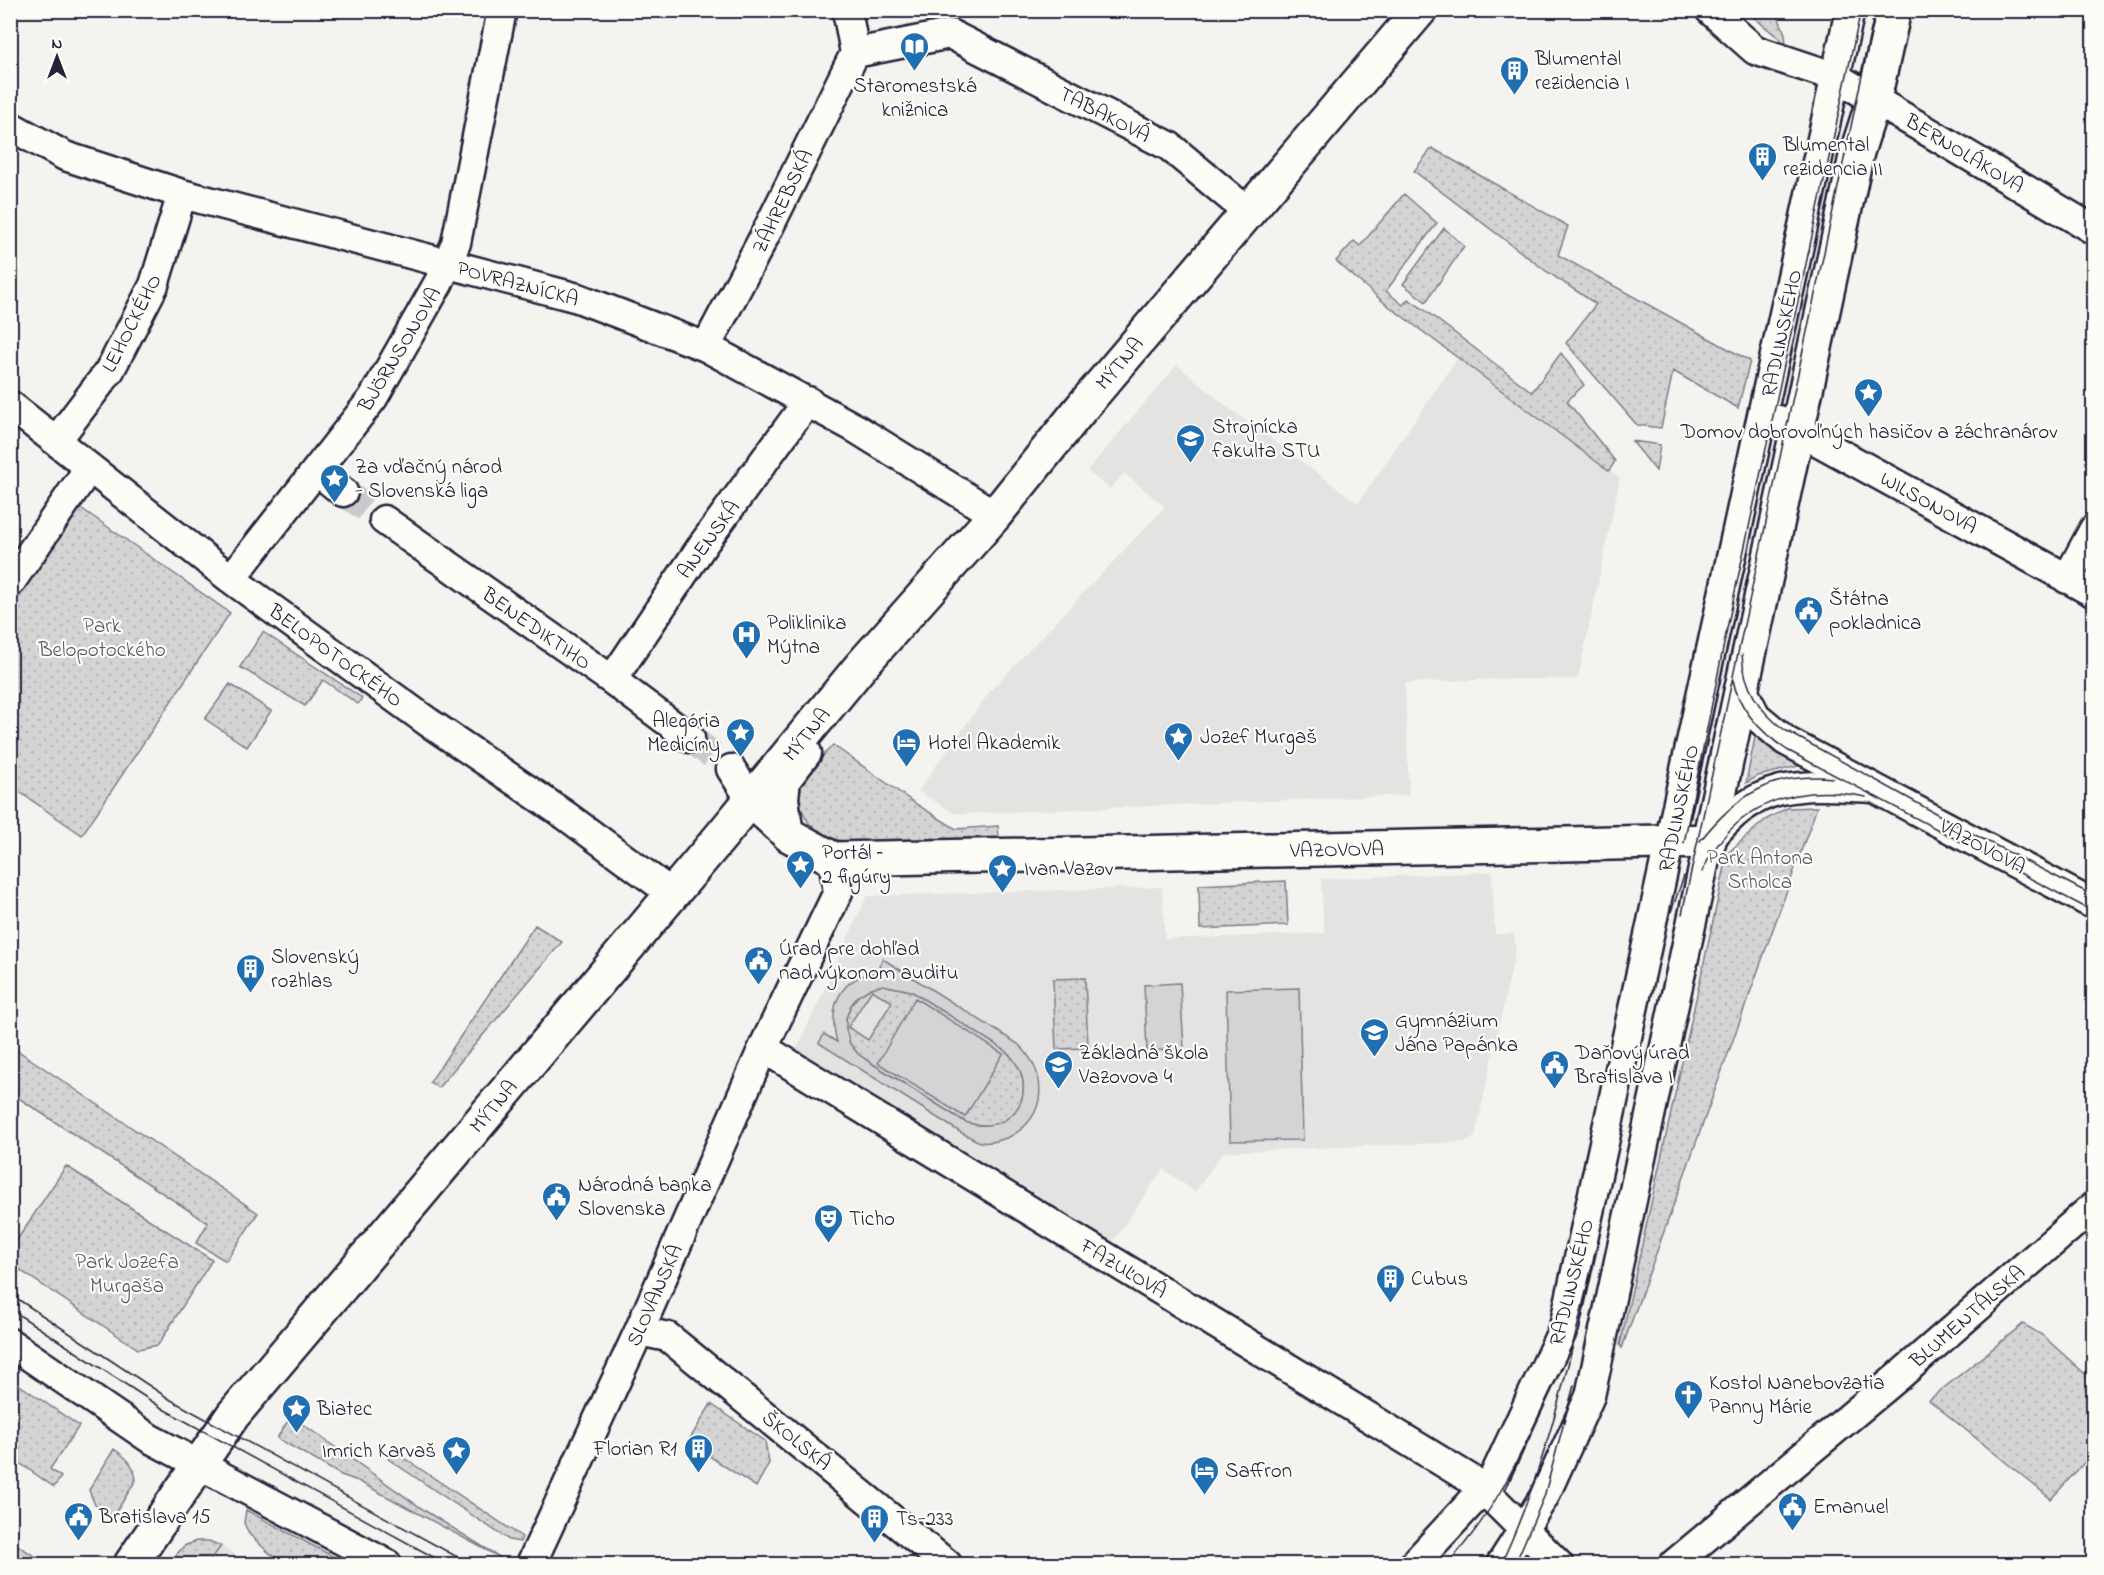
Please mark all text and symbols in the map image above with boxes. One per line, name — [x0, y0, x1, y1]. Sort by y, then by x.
north arrow — [27, 27, 87, 87]
library icon: Staromestská knižnica — [899, 30, 931, 72]
text: N — [52, 32, 63, 56]
place label: Blumental rezidencia I — [1534, 45, 1630, 99]
building icon: Blumental rezidencia I — [1498, 54, 1530, 96]
place label: Staromestská knižnica — [853, 72, 977, 126]
street label: TABAKOVÁ — [1053, 79, 1155, 152]
street label: BERNOLÁKOVA — [1898, 106, 2030, 202]
place label: Blumental rezidencia II — [1782, 131, 1883, 185]
building icon: Blumental rezidencia II — [1746, 140, 1778, 182]
street label: ZÁHREBSKÁ — [745, 144, 822, 259]
street label: POVRAZNÍCKA — [453, 254, 582, 316]
street label: RADLINSKÉHO — [1755, 267, 1811, 400]
street label: LEHOCKÉHO — [95, 269, 170, 378]
street label: BJÖRNSONOVA — [351, 282, 450, 419]
street label: MÝTNA — [1089, 331, 1152, 397]
place icon: Domov dobrovoľných hasičov a záchranárov — [1853, 376, 1885, 418]
place label: Strojnícka fakulta STU — [1212, 413, 1320, 467]
place label: Domov dobrovoľných hasičov a záchranárov — [1680, 418, 2058, 450]
school or university icon: Strojnícka fakulta STU — [1175, 422, 1207, 464]
place label: Za vďačný národ - Slovenská liga — [355, 453, 502, 509]
place icon: Za vďačný národ - Slovenská liga — [318, 462, 350, 504]
street label: WILSONOVA — [1874, 465, 1982, 543]
street label: ANENSKÁ — [670, 494, 748, 586]
street label: BENEDIKTIHO — [474, 580, 597, 678]
place label: Štátna pokladnica — [1829, 585, 1921, 639]
public building icon: Štátna pokladnica — [1792, 594, 1824, 636]
street label: BELOPOTOCKÉHO — [261, 597, 408, 716]
place label: Poliklinika Mýtna — [767, 609, 847, 665]
park label: Park Belopotockého — [37, 612, 166, 666]
hospital icon: Poliklinika Mýtna — [730, 618, 762, 660]
street label: MÝTNA — [777, 702, 839, 769]
place label: Alegória Medicíny — [647, 707, 720, 763]
place icon: Alegória Medicíny — [725, 716, 757, 758]
place icon: Jozef Murgaš — [1163, 720, 1195, 762]
place label: Jozef Murgaš — [1200, 723, 1317, 755]
hotel icon: Hotel Akademik — [891, 726, 923, 768]
place label: Hotel Akademik — [928, 729, 1061, 759]
street label: RADLINSKÉHO — [1652, 742, 1708, 875]
street label: VAZOVOVA — [1933, 812, 2031, 883]
street label: VAZOVOVA — [1289, 835, 1384, 867]
place label: Portál – 2 figúry — [822, 839, 891, 895]
park label: Park Antona Srholca — [1707, 844, 1813, 898]
place icon: Portál – 2 figúry — [785, 848, 817, 890]
place icon: Ivan Vazov — [987, 852, 1019, 894]
place label: Ivan Vazov — [1024, 855, 1114, 885]
place label: Úrad pre dohľad nad výkonom auditu — [779, 935, 958, 991]
place label: Slovenský rozhlas — [271, 943, 359, 997]
public building icon: Úrad pre dohľad nad výkonom auditu — [742, 944, 774, 986]
building icon: Slovenský rozhlas — [234, 952, 266, 994]
place label: Gymnázium Jána Papánka — [1395, 1007, 1518, 1061]
school or university icon: Gymnázium Jána Papánka — [1358, 1016, 1390, 1058]
place label: Základná škola Vazovova 4 — [1078, 1039, 1209, 1093]
place label: Daňový úrad Bratislava I — [1574, 1039, 1690, 1093]
school or university icon: Základná škola Vazovova 4 — [1042, 1048, 1074, 1090]
public building icon: Daňový úrad Bratislava I — [1538, 1048, 1570, 1090]
street label: MÝTNA — [463, 1074, 526, 1140]
place label: Národná banka Slovenska — [578, 1171, 712, 1225]
public building icon: Národná banka Slovenska — [541, 1180, 573, 1222]
theatre icon: Ticho — [812, 1202, 844, 1244]
place label: Ticho — [849, 1205, 895, 1235]
street label: RADLINSKÉHO — [1543, 1216, 1603, 1349]
street label: FAZUĽOVÁ — [1073, 1231, 1172, 1307]
street label: SLOVANSKÁ — [619, 1240, 692, 1352]
park label: Park Jozefa Murgaša — [75, 1248, 179, 1304]
street label: BLUMENTÁLSKA — [1903, 1258, 2033, 1377]
building icon: Cubus — [1374, 1262, 1406, 1304]
place label: Cubus — [1411, 1265, 1468, 1295]
place label: Kostol Nanebovzatia Panny Márie — [1709, 1369, 1885, 1425]
church icon: Kostol Nanebovzatia Panny Márie — [1672, 1378, 1704, 1420]
place icon: Biatec — [280, 1392, 312, 1434]
place label: Biatec — [316, 1395, 373, 1425]
street label: ŠKOLSKÁ — [754, 1403, 838, 1479]
building icon: Florian R1 — [682, 1432, 714, 1474]
place icon: Imrich Karvaš — [441, 1434, 473, 1476]
place label: Florian R1 — [592, 1435, 677, 1465]
place label: Imrich Karvaš — [322, 1437, 436, 1467]
hotel icon: Saffron — [1188, 1454, 1220, 1496]
place label: Saffron — [1225, 1457, 1292, 1487]
public building icon: Emanuel — [1776, 1490, 1808, 1532]
place label: Emanuel — [1813, 1493, 1889, 1523]
public building icon: Bratislava 15 — [62, 1500, 94, 1542]
building icon: Ts-233 — [859, 1502, 891, 1544]
place label: Bratislava 15 — [98, 1503, 211, 1533]
place label: Ts-233 — [896, 1505, 953, 1535]

